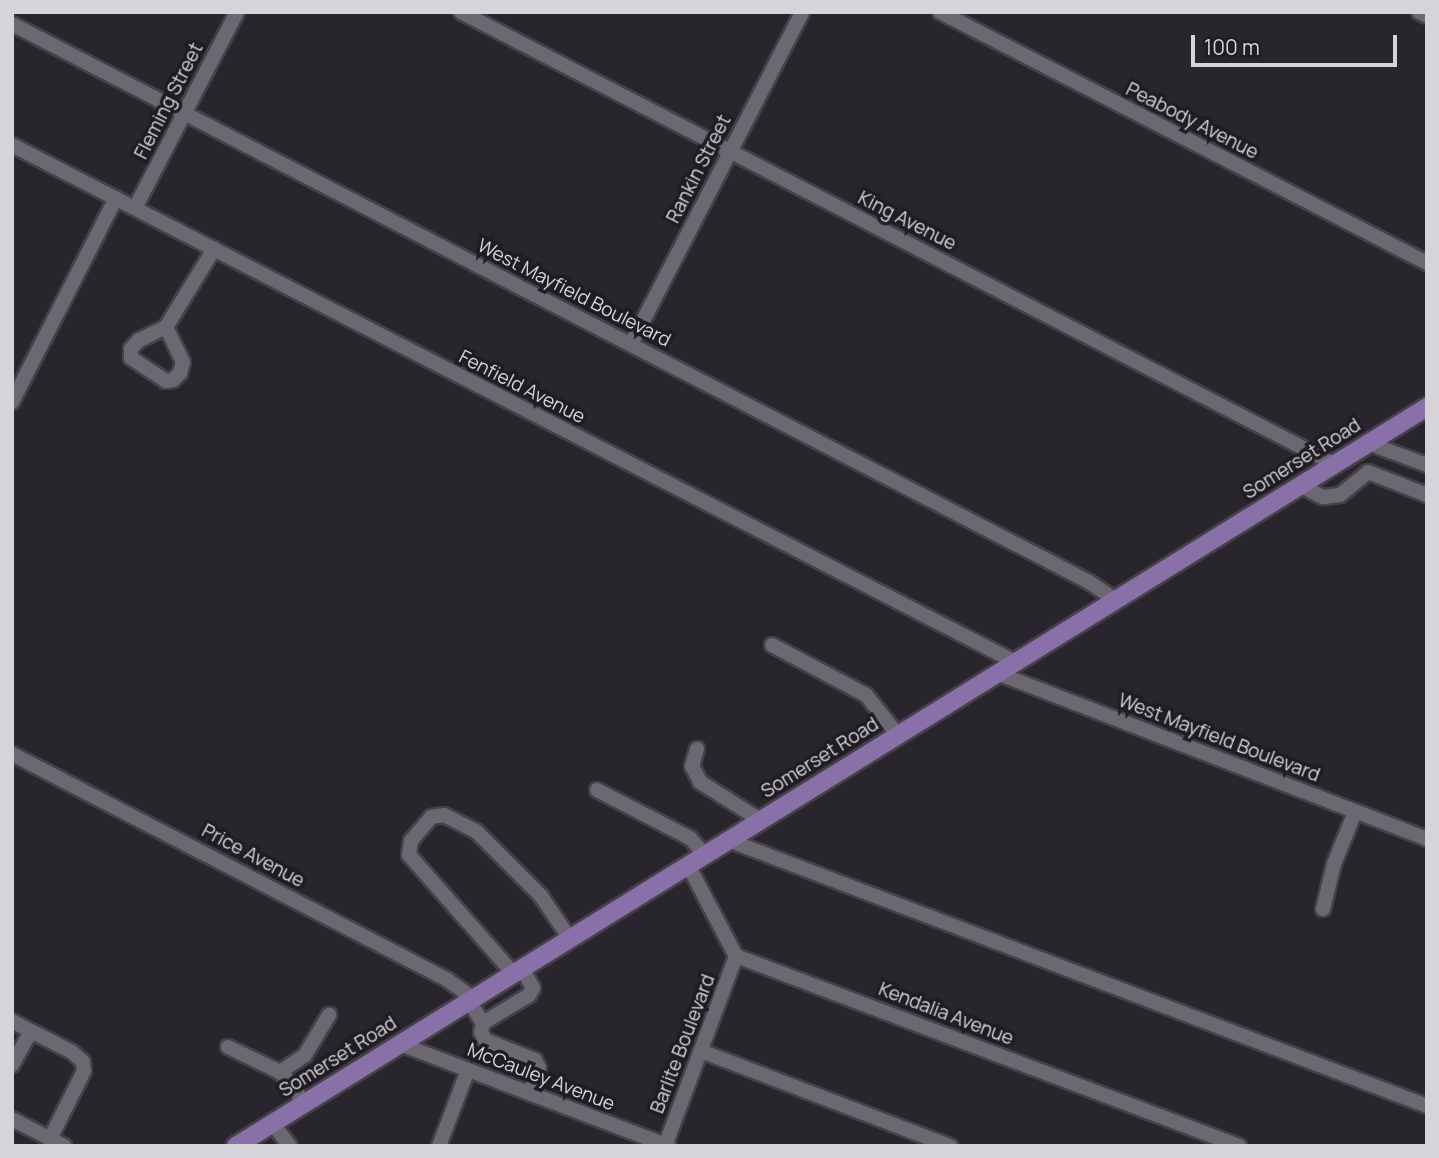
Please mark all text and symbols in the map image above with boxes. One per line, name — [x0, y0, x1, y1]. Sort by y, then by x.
scale bar — [1194, 21, 1400, 65]
text: 100 m — [1204, 33, 1260, 61]
street label: Fleming Street — [130, 39, 208, 163]
street label: Peabody Avenue — [1122, 78, 1262, 164]
street label: Rankin Street — [662, 111, 736, 227]
street label: King Avenue — [854, 187, 960, 255]
street label: West Mayfield Boulevard — [473, 234, 675, 352]
street label: Fenfield Avenue — [455, 345, 589, 429]
street label: Somerset Road — [1239, 414, 1365, 504]
street label: West Mayfield Boulevard — [1115, 689, 1323, 787]
street label: Somerset Road — [757, 713, 883, 803]
street label: Price Avenue — [198, 819, 308, 893]
street label: Barlite Boulevard — [646, 971, 720, 1117]
street label: Kendalia Avenue — [875, 978, 1017, 1050]
street label: Somerset Road — [275, 1012, 401, 1102]
street label: McCauley Avenue — [464, 1038, 618, 1116]

